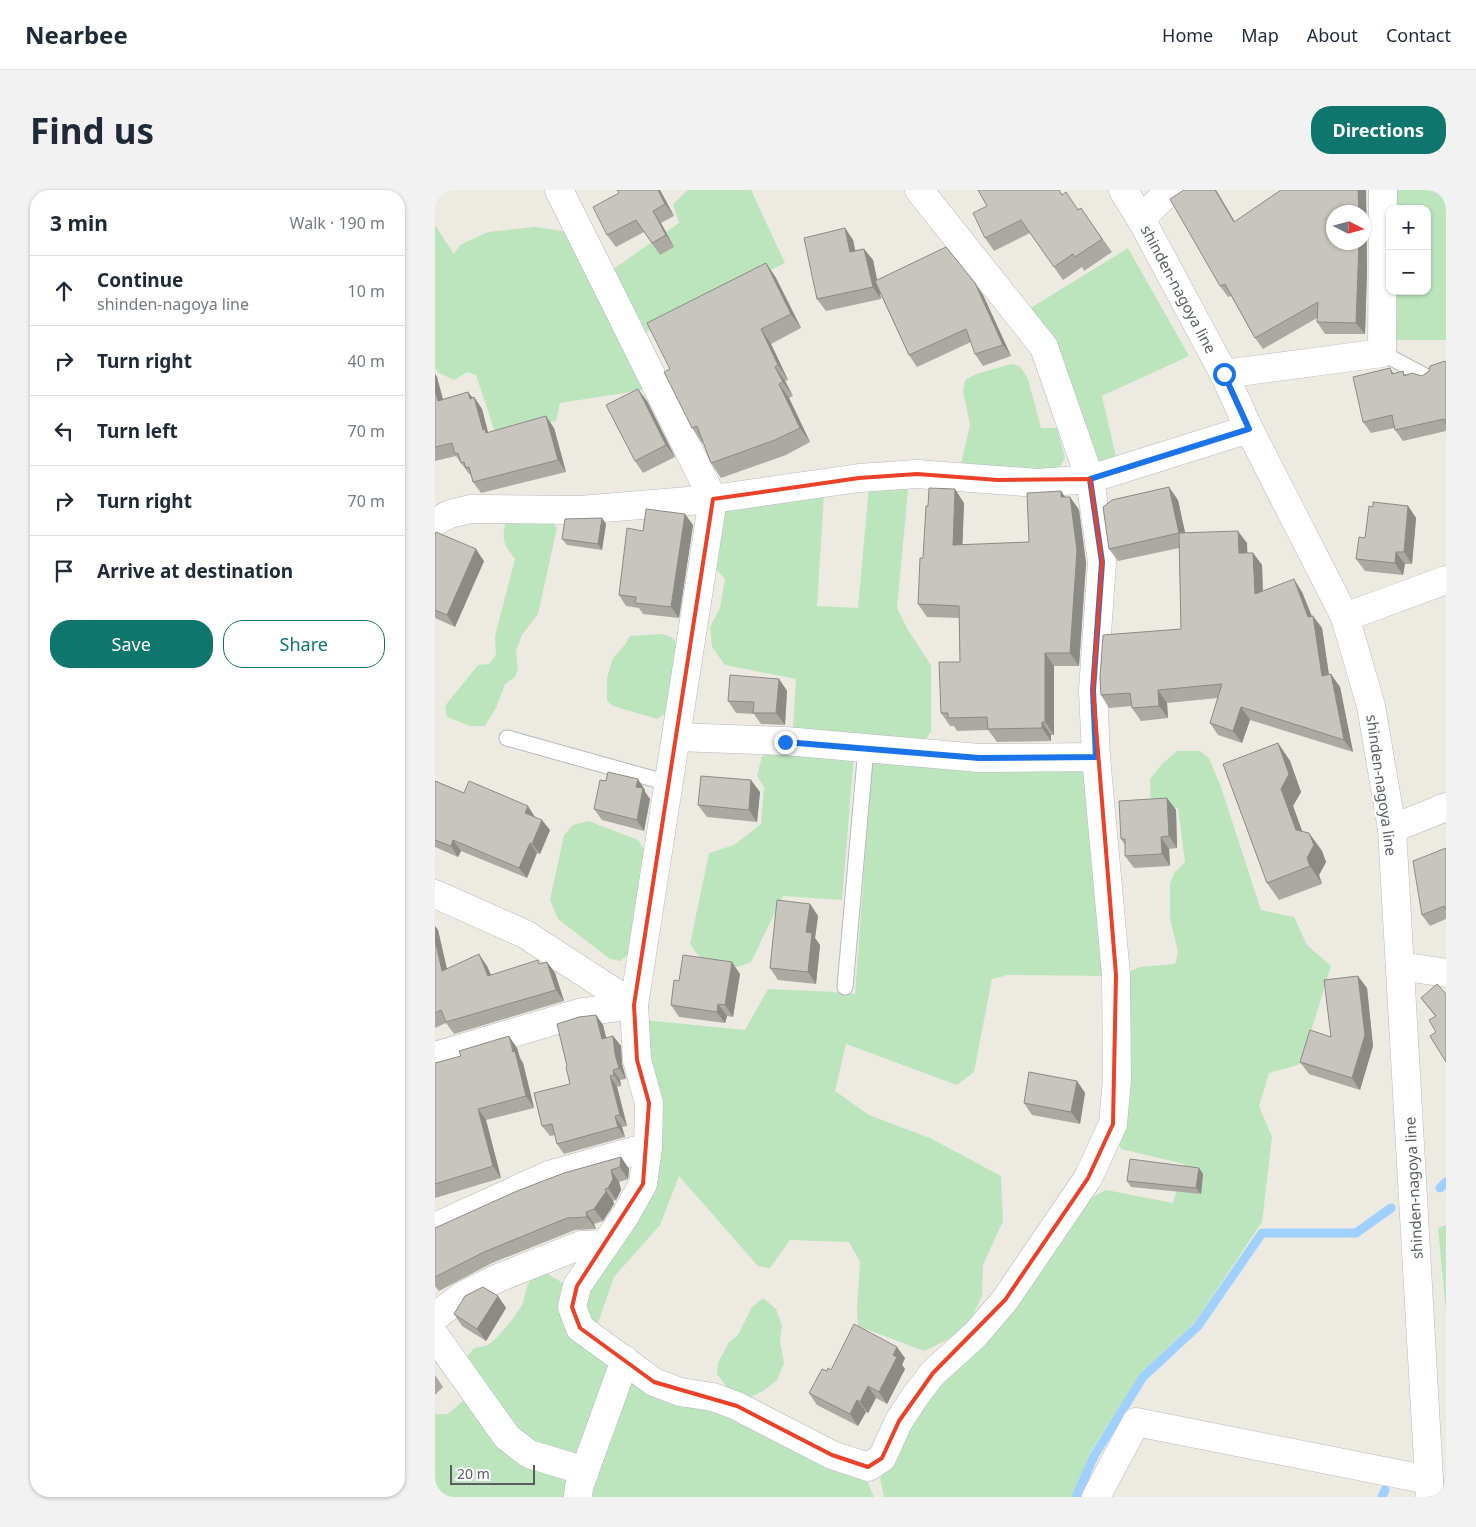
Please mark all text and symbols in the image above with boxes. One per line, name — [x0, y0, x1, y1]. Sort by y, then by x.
text: Nearbee — [25, 18, 128, 51]
text: Home — [1162, 23, 1213, 47]
text: Map — [1241, 23, 1279, 47]
text: About — [1307, 23, 1358, 47]
text: Contact — [1386, 23, 1451, 47]
button: Directions — [1311, 106, 1446, 154]
text: Find us — [30, 107, 154, 154]
north arrow — [1326, 205, 1371, 250]
map controls — [1386, 205, 1431, 295]
button: + — [1386, 205, 1431, 250]
text: 3 min — [50, 209, 108, 237]
text: Walk · 190 m — [290, 212, 385, 234]
street label: shinden-nagoya line — [1137, 221, 1221, 357]
button: − — [1386, 250, 1431, 295]
text: Continue — [97, 267, 183, 293]
icon: ahead — [50, 277, 78, 305]
text: 10 m — [348, 280, 385, 302]
text: shinden-nagoya line — [97, 293, 249, 315]
icon: right — [50, 347, 78, 375]
text: Turn right — [97, 348, 192, 374]
text: 40 m — [348, 350, 385, 372]
route start — [1213, 363, 1236, 386]
icon: left — [50, 417, 78, 445]
text: Turn left — [97, 418, 178, 444]
text: 70 m — [348, 420, 385, 442]
icon: right — [50, 487, 78, 515]
text: Turn right — [97, 488, 192, 514]
text: 70 m — [348, 490, 385, 512]
icon: arrive — [50, 557, 78, 585]
text: Arrive at destination — [97, 558, 293, 584]
button: Save — [50, 620, 213, 668]
button: Share — [223, 620, 385, 668]
street label: shinden-nagoya line — [1362, 713, 1402, 857]
route end — [774, 731, 797, 754]
street label: shinden-nagoya line — [1399, 1116, 1427, 1260]
scale bar — [450, 1462, 535, 1485]
text: 20 m — [457, 1464, 490, 1483]

